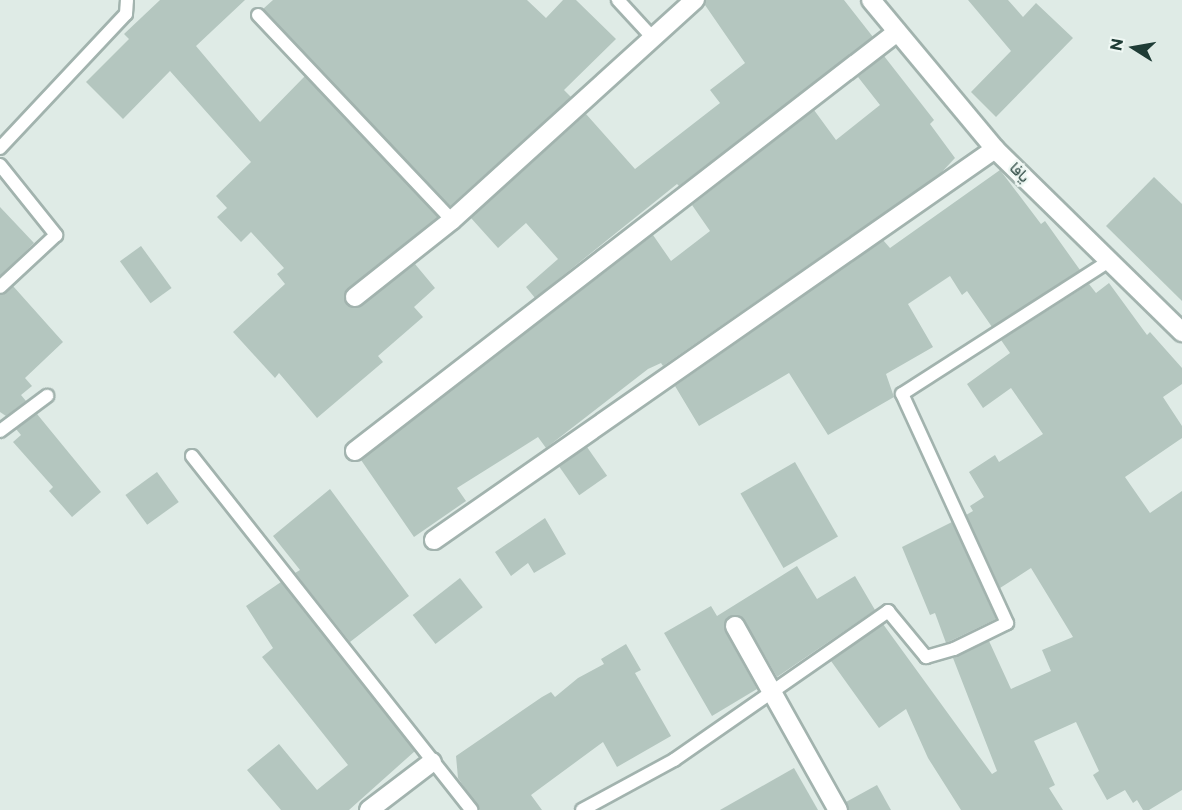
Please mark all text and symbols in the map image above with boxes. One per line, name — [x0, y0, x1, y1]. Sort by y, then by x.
north arrow — [1104, 18, 1164, 78]
text: N — [1105, 37, 1126, 52]
street label: يافا — [1006, 158, 1034, 186]

